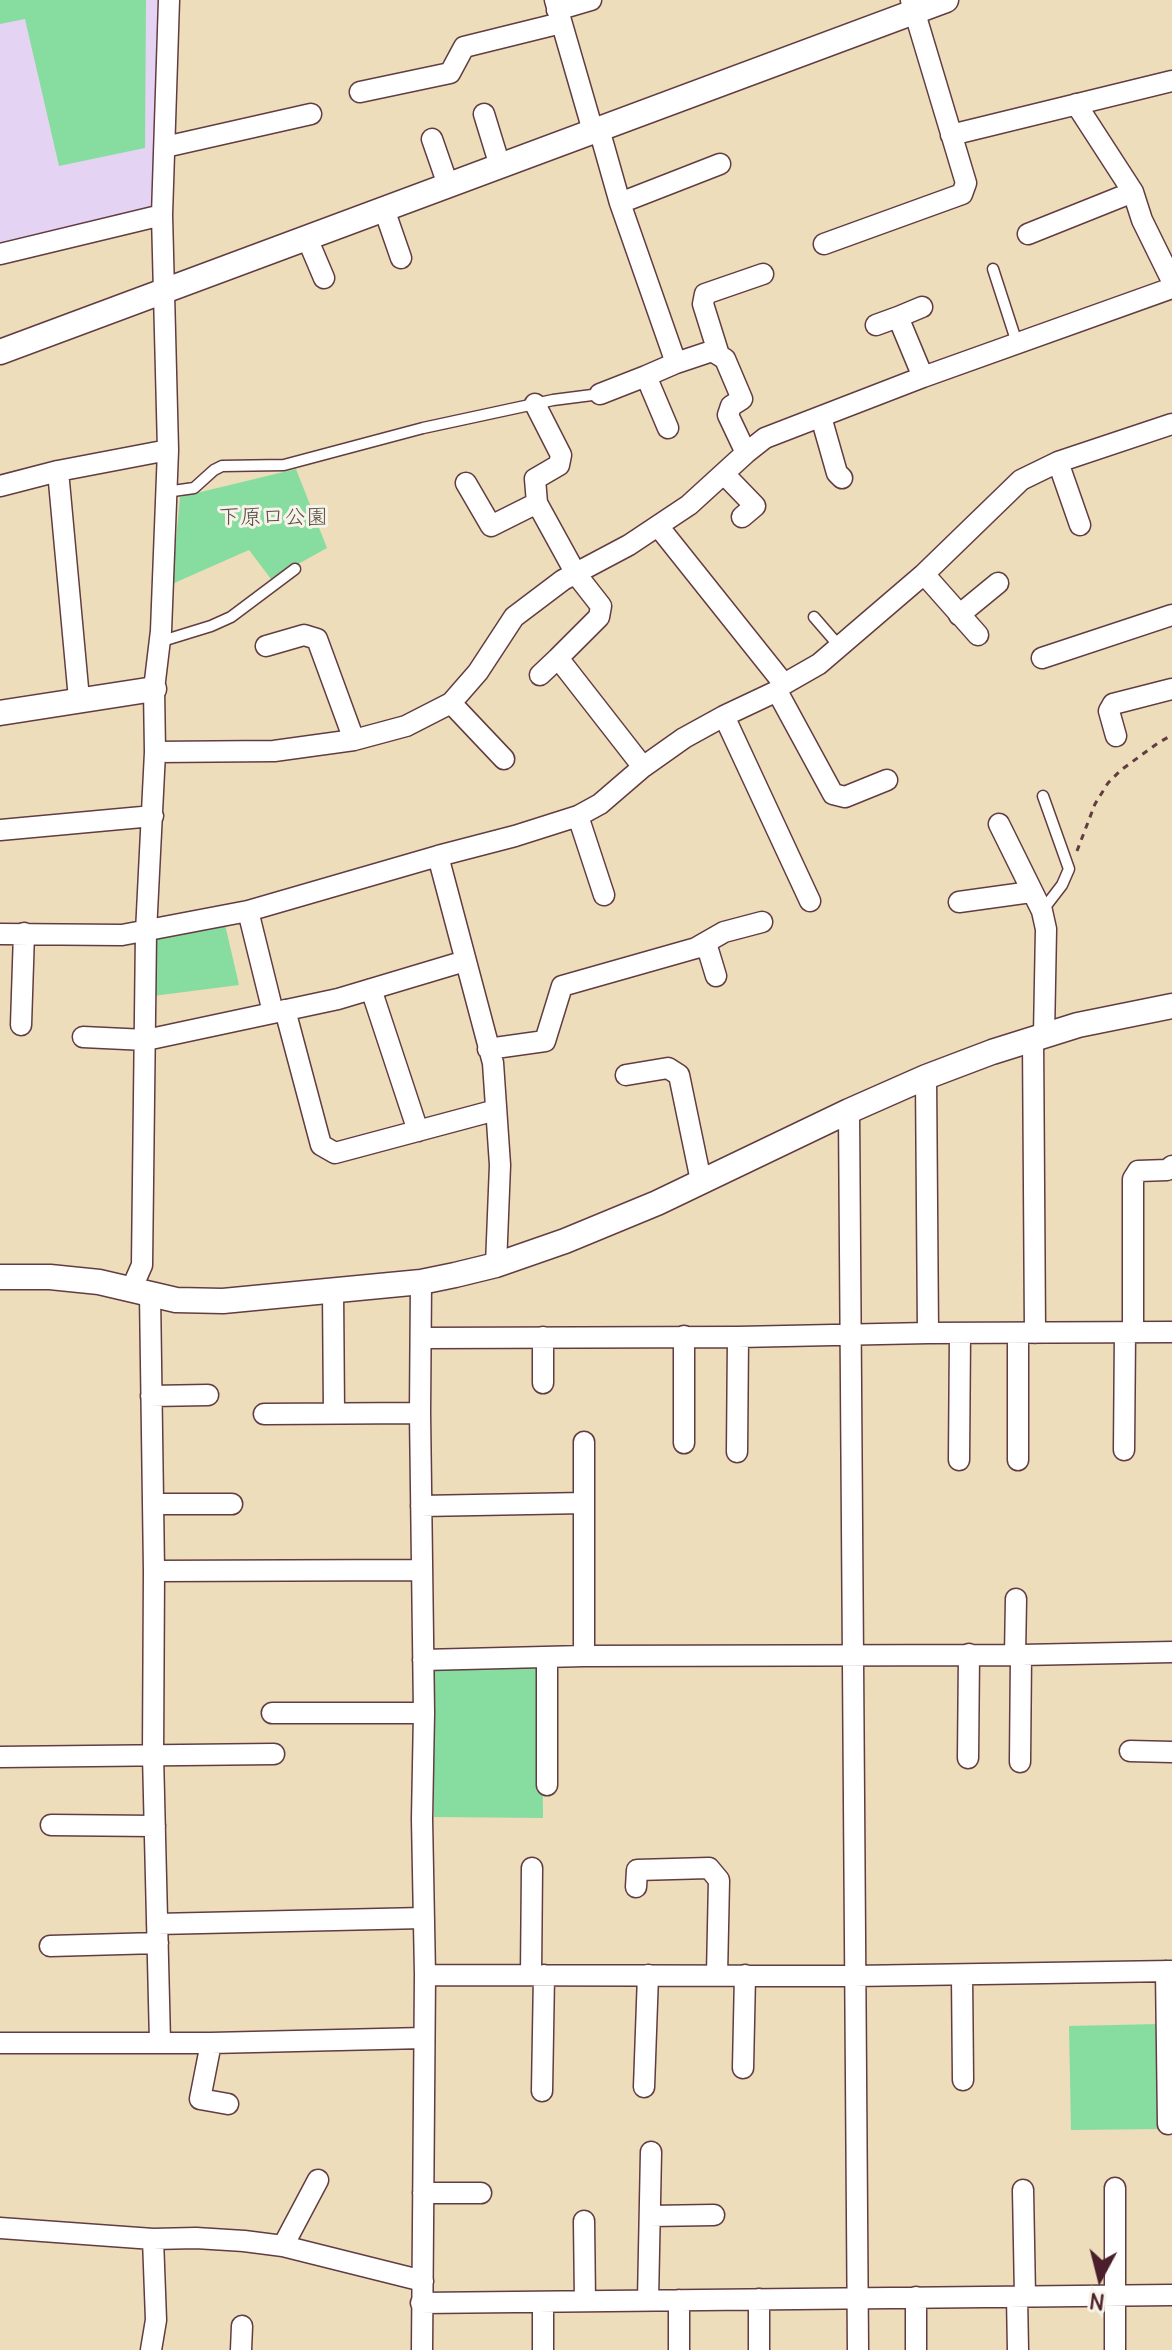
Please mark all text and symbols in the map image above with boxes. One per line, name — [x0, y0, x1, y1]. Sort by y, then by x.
park label: 下原口公園 — [218, 505, 328, 531]
north arrow — [1060, 2238, 1140, 2318]
text: N — [1088, 2287, 1106, 2317]

